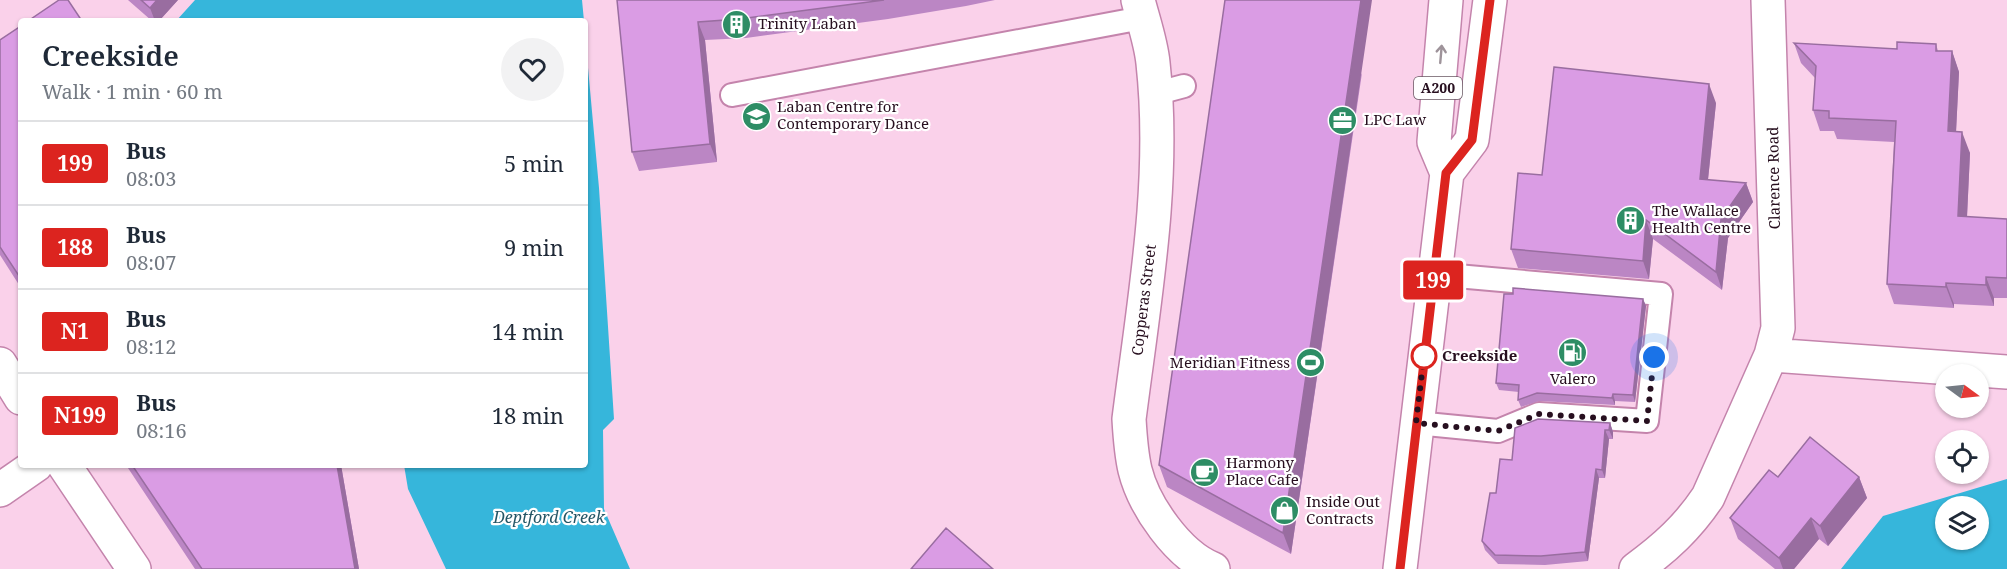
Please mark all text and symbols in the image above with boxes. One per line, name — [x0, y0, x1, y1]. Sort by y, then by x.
building icon: Trinity Laban — [721, 8, 753, 40]
place label: Trinity Laban — [758, 13, 857, 33]
text: Creekside — [42, 36, 179, 74]
button: heart — [501, 38, 564, 101]
one-way arrow — [1436, 45, 1447, 65]
road number: A200 — [1414, 77, 1462, 99]
text: Walk · 1 min · 60 m — [42, 78, 223, 105]
place label: Laban Centre for Contemporary Dance — [777, 96, 929, 133]
school or university icon: Laban Centre for Contemporary Dance — [740, 100, 772, 132]
office icon: LPC Law — [1327, 104, 1359, 136]
place label: LPC Law — [1364, 109, 1426, 129]
street label: Clarence Road — [1762, 127, 1784, 229]
text: Bus — [126, 135, 166, 165]
text: 5 min — [504, 148, 564, 178]
text: 199 — [57, 149, 93, 177]
text: 08:03 — [126, 165, 176, 192]
place label: The Wallace Health Centre — [1652, 200, 1751, 237]
building icon: The Wallace Health Centre — [1615, 204, 1647, 236]
text: Bus — [126, 219, 166, 249]
text: 9 min — [504, 232, 564, 262]
text: 188 — [57, 233, 93, 261]
street label: Copperas Street — [1126, 243, 1160, 357]
text: 08:07 — [126, 249, 176, 276]
line badge: 199 — [1398, 260, 1468, 300]
text: 199 — [1415, 266, 1451, 294]
text: Bus — [126, 303, 166, 333]
text: 14 min — [492, 316, 564, 346]
text: N1 — [61, 317, 89, 345]
text: 08:12 — [126, 333, 176, 360]
fuel station icon: Valero — [1557, 336, 1589, 368]
your location — [1639, 342, 1669, 372]
marker: Creekside — [1411, 343, 1437, 369]
place label: Creekside — [1442, 345, 1517, 365]
sports icon: Meridian Fitness — [1295, 347, 1327, 379]
place label: Meridian Fitness — [1170, 352, 1290, 372]
north arrow — [1935, 364, 1989, 418]
map controls — [1935, 364, 1989, 550]
place label: Valero — [1550, 368, 1596, 388]
text: Bus — [136, 387, 176, 417]
text: 18 min — [492, 400, 564, 430]
text: N199 — [54, 401, 106, 429]
text: 08:16 — [136, 417, 187, 444]
button: locate — [1935, 430, 1989, 484]
place label: Harmony Place Cafe — [1226, 452, 1299, 489]
cafe icon: Harmony Place Cafe — [1189, 456, 1221, 488]
place label: Inside Out Contracts — [1306, 491, 1380, 528]
shop icon: Inside Out Contracts — [1269, 495, 1301, 527]
button: layers — [1935, 496, 1989, 550]
water label: Deptford Creek — [492, 506, 606, 528]

